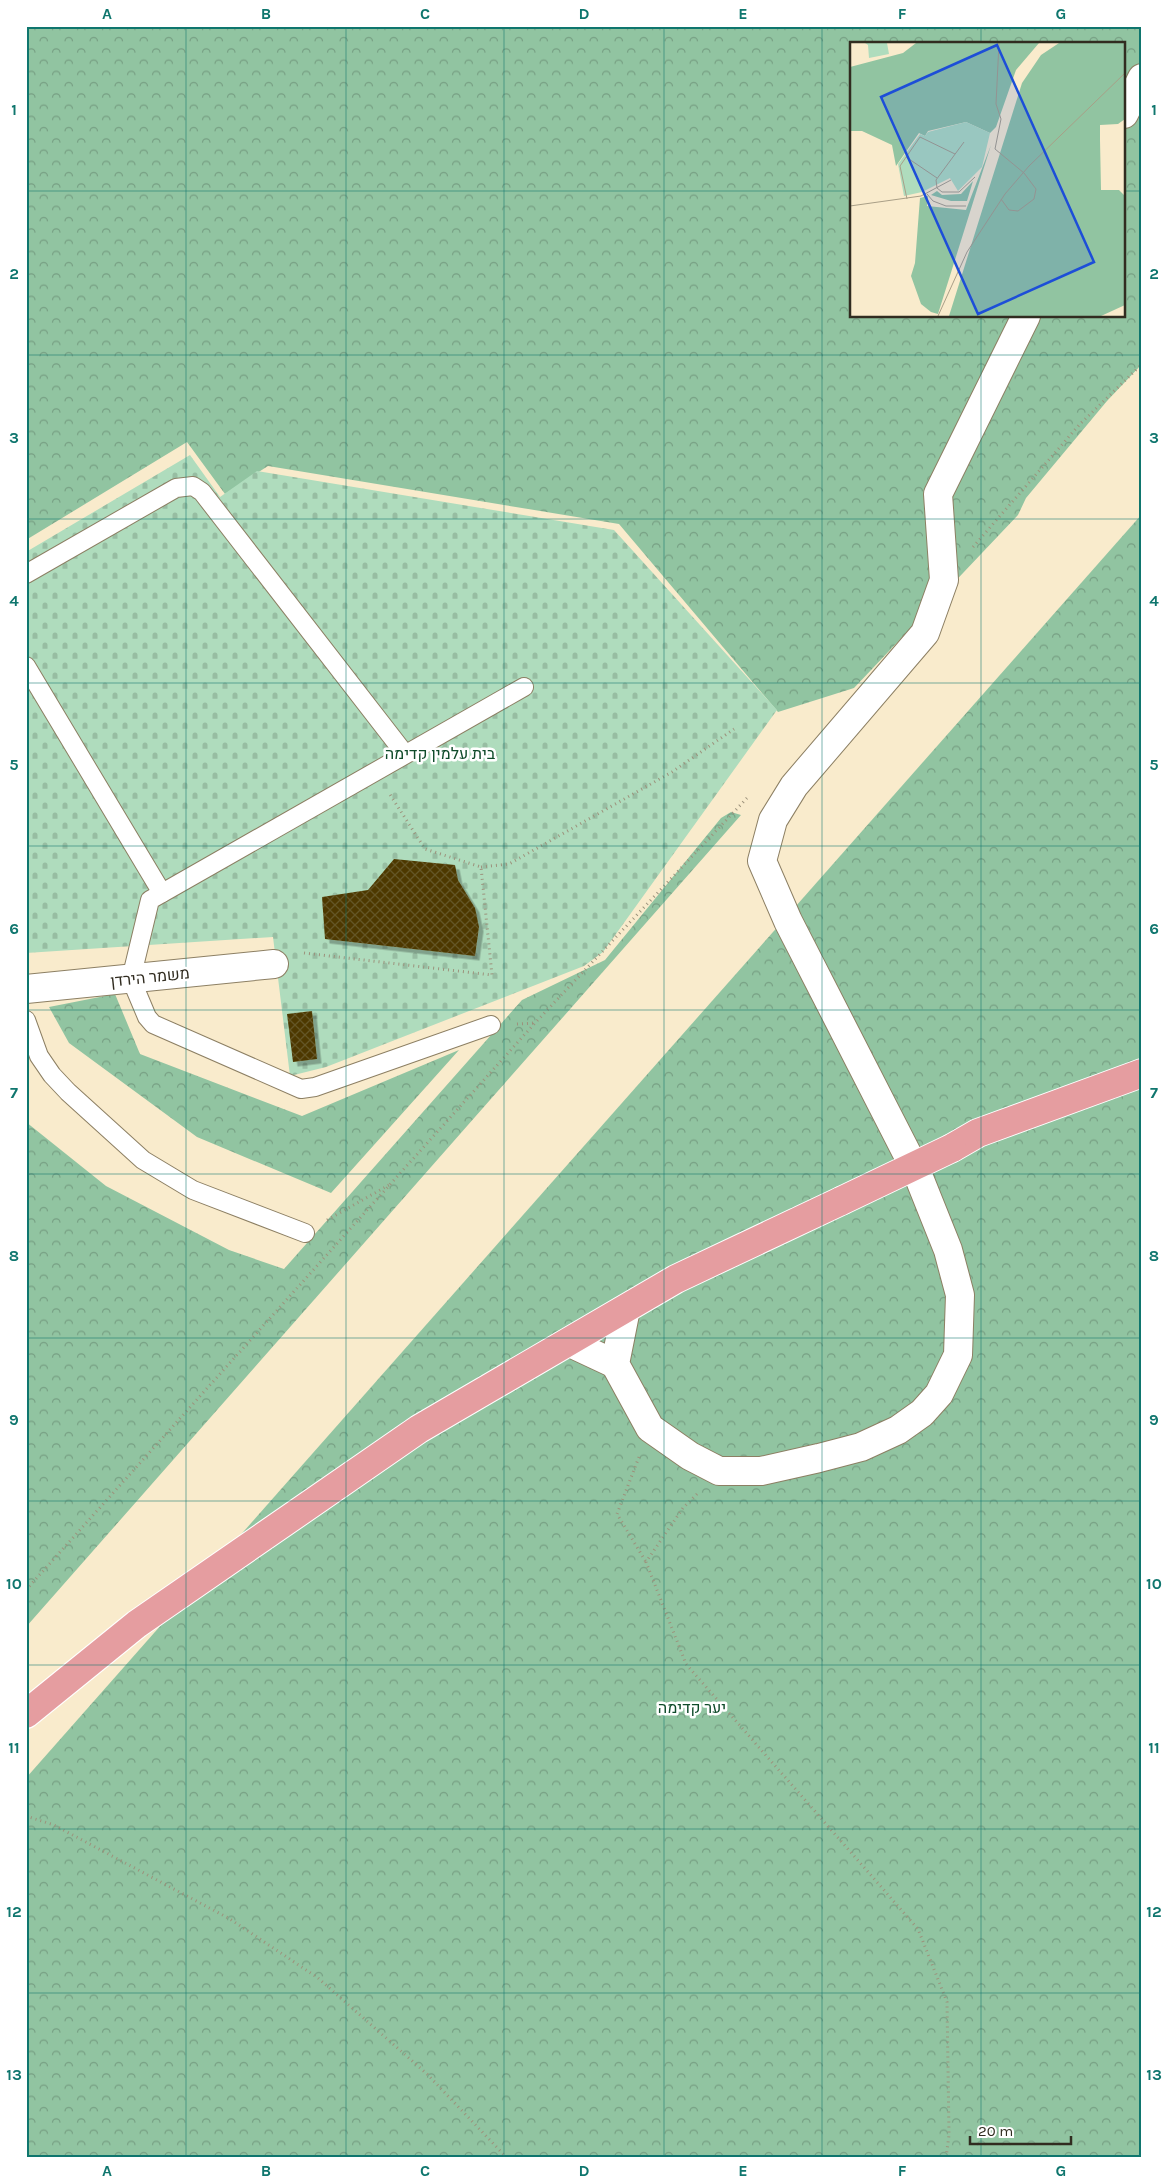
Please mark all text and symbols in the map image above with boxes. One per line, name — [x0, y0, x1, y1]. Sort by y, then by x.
text: A — [102, 4, 112, 23]
text: B — [261, 4, 271, 23]
text: C — [420, 4, 430, 23]
text: D — [579, 4, 590, 23]
text: E — [738, 4, 748, 23]
text: F — [898, 4, 907, 23]
text: G — [1056, 4, 1066, 23]
inset map — [850, 42, 1126, 318]
text: 1 — [11, 100, 17, 119]
text: 1 — [1151, 100, 1157, 119]
text: 2 — [9, 264, 19, 283]
text: 2 — [1149, 264, 1159, 283]
text: 3 — [9, 428, 19, 447]
text: 3 — [1149, 428, 1159, 447]
text: 4 — [9, 591, 19, 610]
text: 4 — [1149, 591, 1159, 610]
park label: בית עלמין קדימה — [385, 744, 496, 763]
text: 5 — [9, 755, 19, 774]
text: 5 — [1149, 755, 1159, 774]
text: 6 — [9, 919, 19, 938]
text: 6 — [1149, 919, 1159, 938]
street label: משמר הירדן — [109, 963, 191, 991]
text: 7 — [10, 1083, 18, 1102]
text: 7 — [1150, 1083, 1158, 1102]
text: 8 — [9, 1246, 19, 1265]
text: 8 — [1149, 1246, 1159, 1265]
text: 9 — [9, 1410, 19, 1429]
text: 9 — [1149, 1410, 1159, 1429]
text: 10 — [6, 1574, 22, 1593]
text: 10 — [1146, 1574, 1162, 1593]
park label: יער קדימה — [658, 1698, 726, 1717]
text: 11 — [8, 1738, 20, 1757]
text: 11 — [1148, 1738, 1160, 1757]
text: 12 — [6, 1902, 22, 1921]
text: 12 — [1146, 1902, 1162, 1921]
text: 13 — [6, 2065, 22, 2084]
text: 13 — [1146, 2065, 1162, 2084]
scale bar — [970, 2114, 1072, 2146]
text: 20 m — [978, 2122, 1013, 2140]
text: A — [102, 2161, 112, 2180]
text: B — [261, 2161, 271, 2180]
text: C — [420, 2161, 430, 2180]
text: D — [579, 2161, 590, 2180]
text: E — [738, 2161, 748, 2180]
text: F — [898, 2161, 907, 2180]
text: G — [1056, 2161, 1066, 2180]

